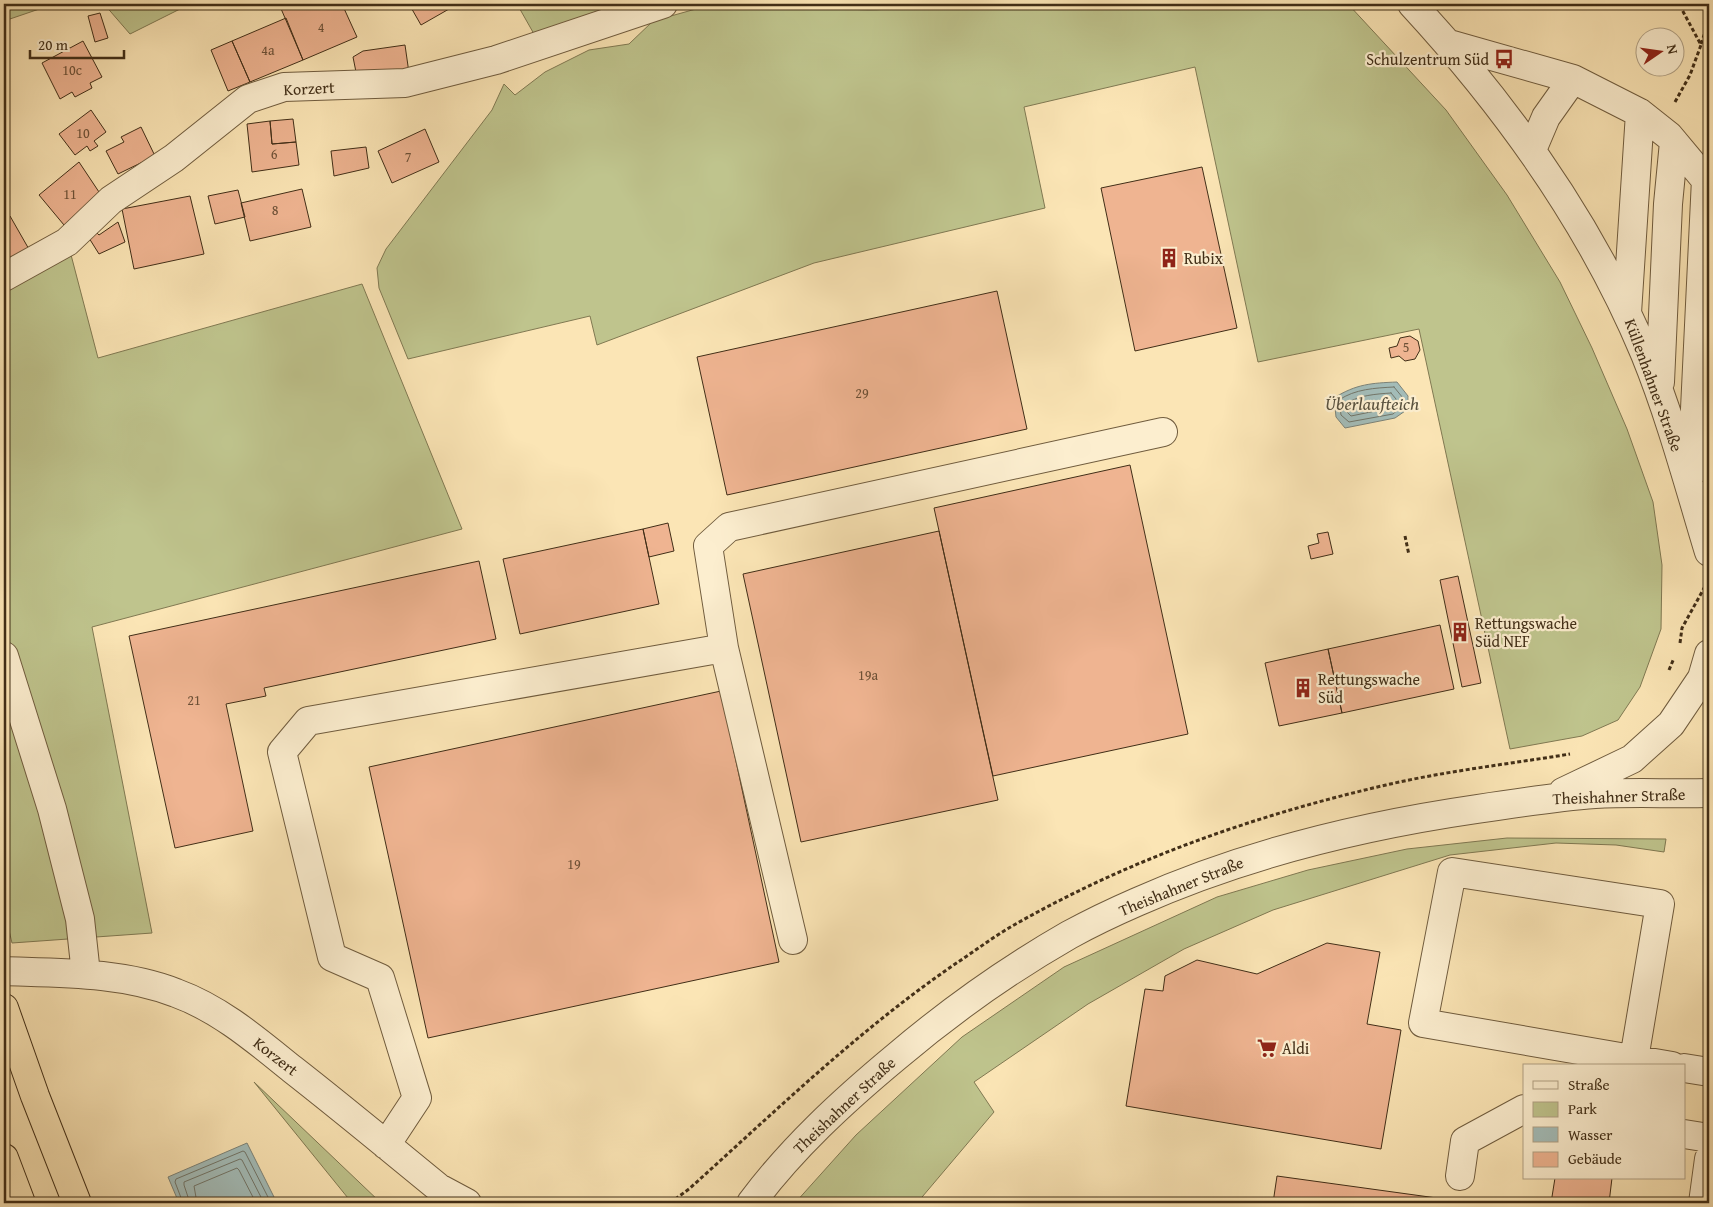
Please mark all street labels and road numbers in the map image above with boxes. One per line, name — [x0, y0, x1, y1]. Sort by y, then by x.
street label: Korzert — [283, 75, 335, 101]
street label: Küllenhahner Straße — [1619, 315, 1689, 455]
street label: Theishahner Straße — [1552, 782, 1686, 810]
street label: Theishahner Straße — [1115, 850, 1247, 922]
street label: Korzert — [249, 1031, 304, 1081]
street label: Theishahner Straße — [787, 1051, 901, 1159]

